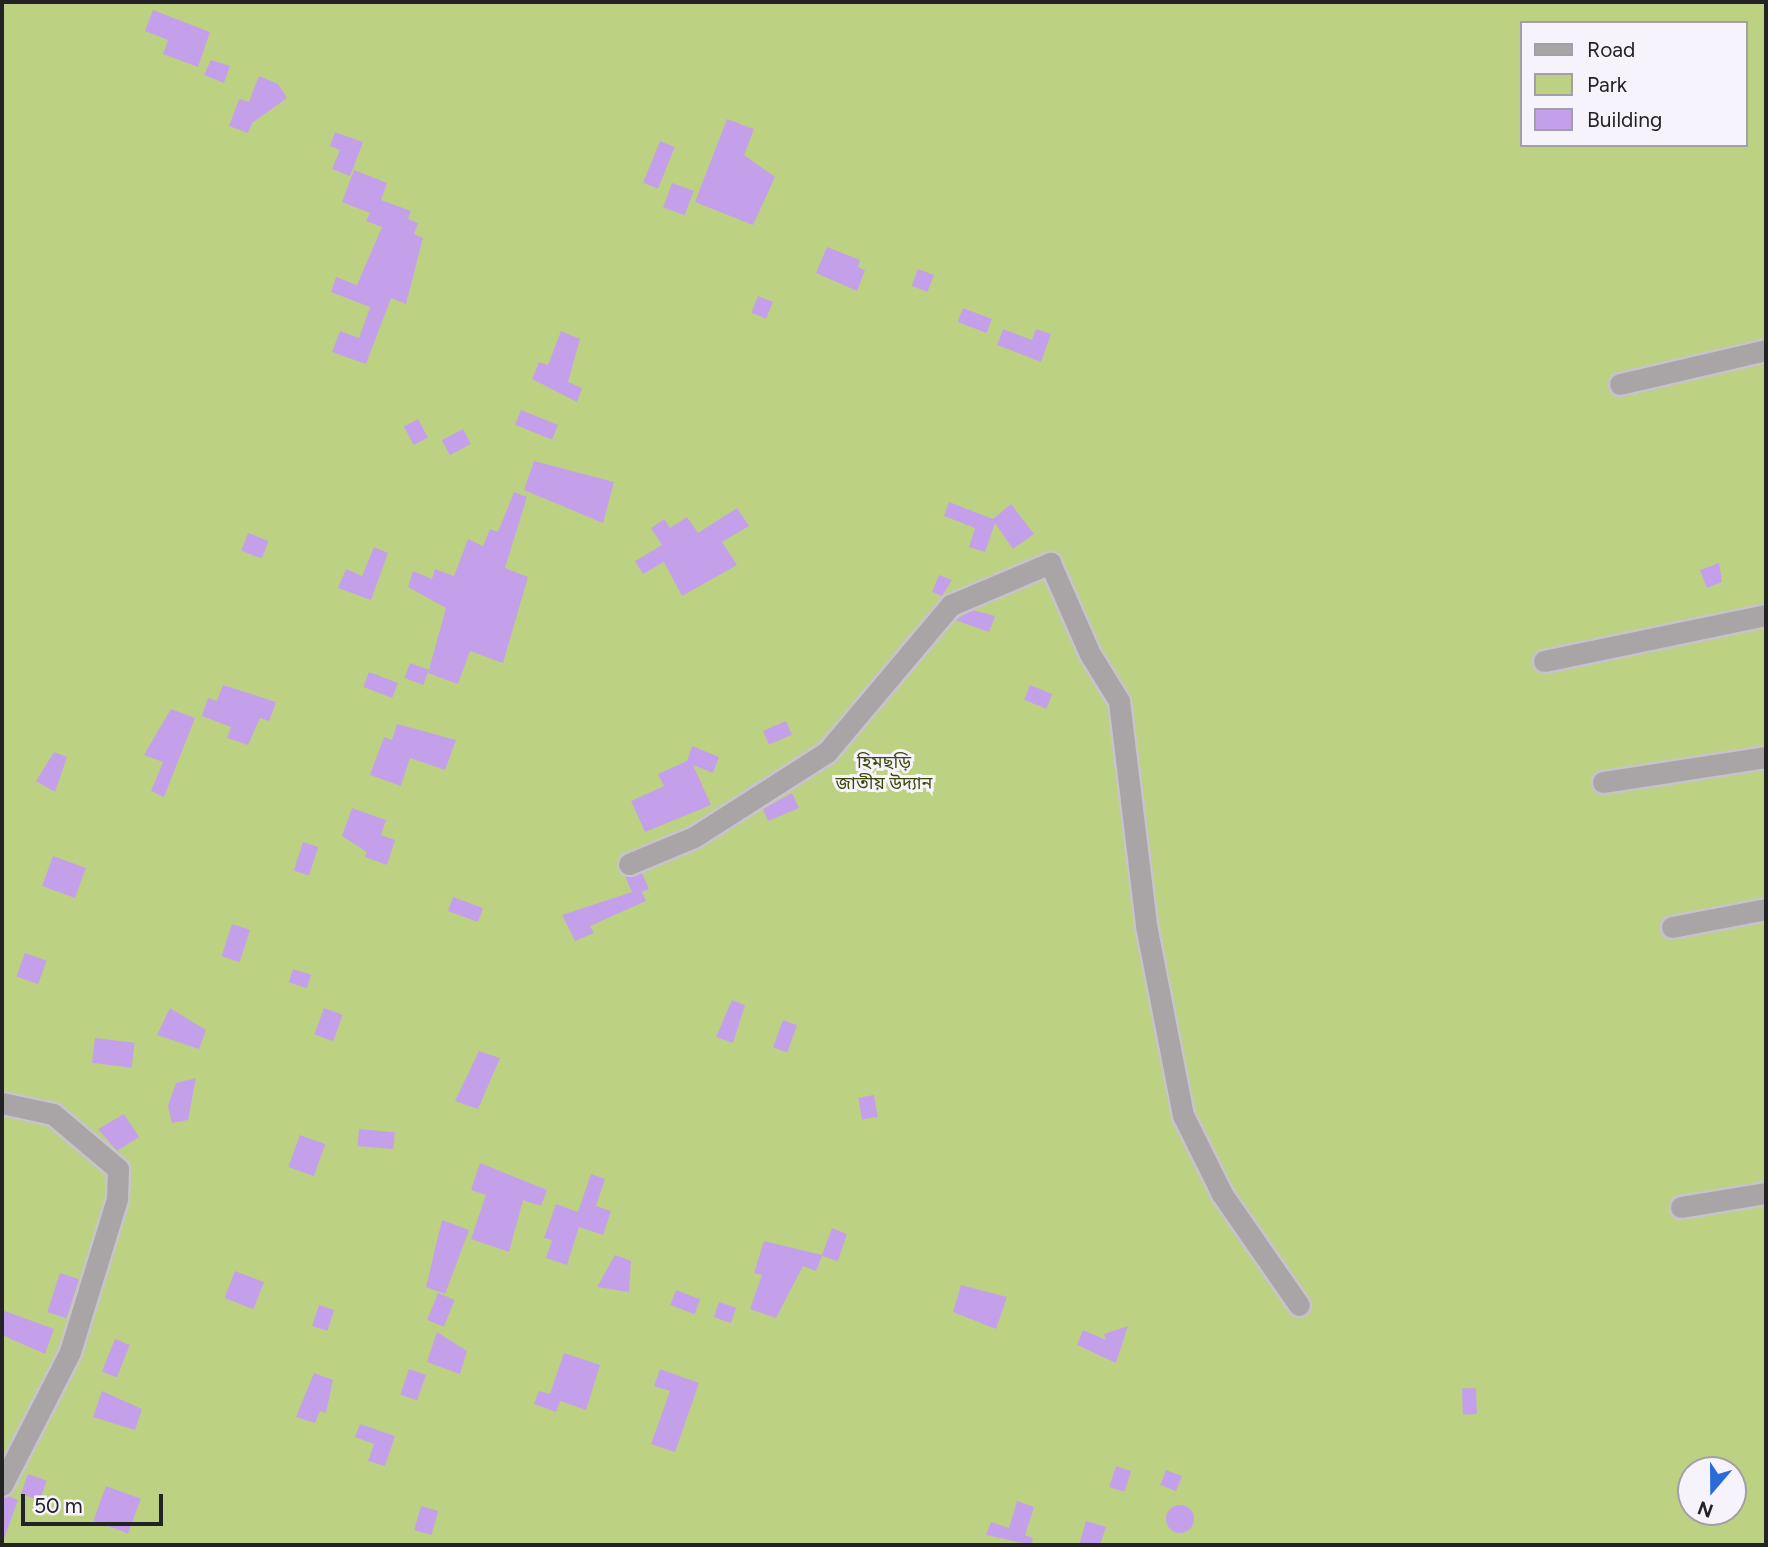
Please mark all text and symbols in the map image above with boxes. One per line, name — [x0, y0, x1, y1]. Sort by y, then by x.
legend — [1520, 21, 1747, 147]
text: Road — [1587, 37, 1635, 62]
text: Park — [1587, 72, 1627, 97]
text: Building — [1587, 107, 1662, 132]
park label: হিমছড়ি জাতীয় উদ্যান — [836, 752, 932, 794]
north arrow — [1677, 1456, 1747, 1526]
scale bar — [24, 1480, 166, 1524]
text: 50 m — [34, 1493, 83, 1518]
text: N — [1694, 1496, 1716, 1523]

